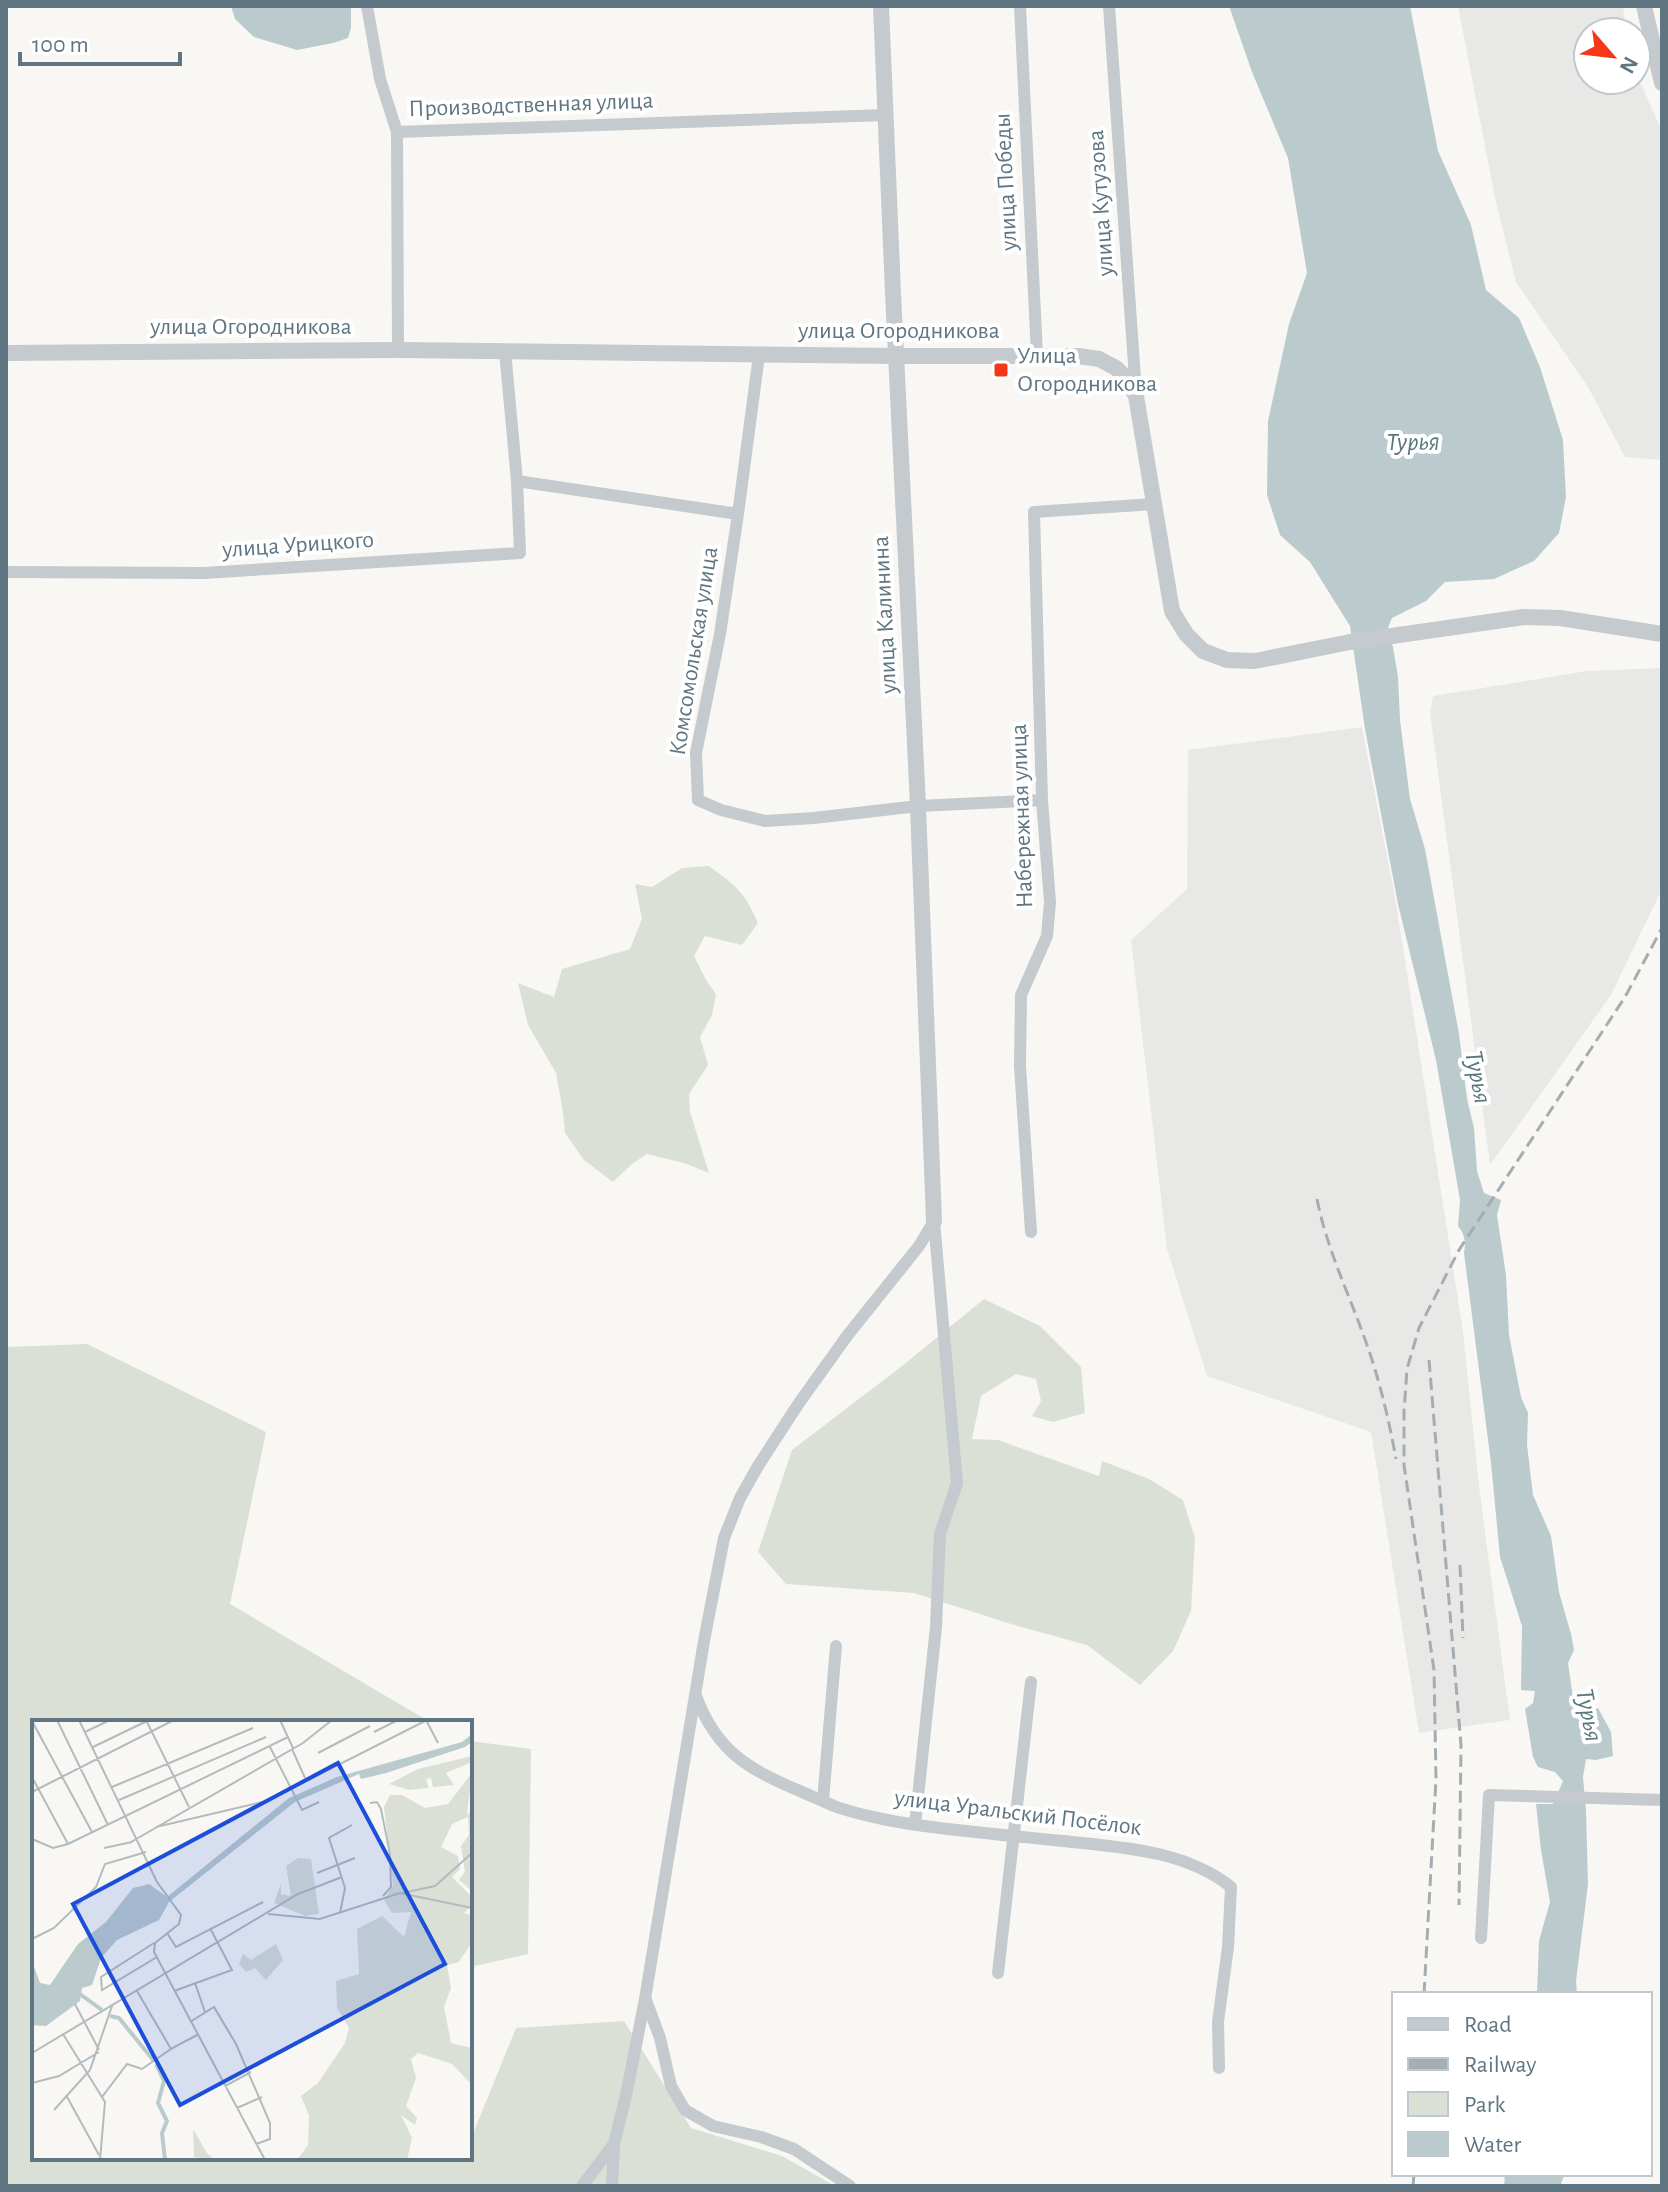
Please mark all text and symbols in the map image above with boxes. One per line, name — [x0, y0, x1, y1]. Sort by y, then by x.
scale bar — [20, 16, 180, 66]
north arrow — [1572, 16, 1652, 96]
text: 100 m — [32, 33, 89, 57]
text: N — [1615, 53, 1642, 77]
street label: Производственная улица — [408, 89, 654, 121]
street label: улица Победы — [990, 113, 1022, 252]
street label: улица Кутузова — [1084, 129, 1118, 278]
street label: улица Огородникова — [149, 315, 352, 339]
street label: улица Огородникова — [797, 319, 1000, 343]
place label: Улица Огородникова — [1017, 344, 1157, 396]
marker: Улица Огородникова — [992, 361, 1010, 379]
water label: Турья — [1386, 429, 1440, 455]
street label: улица Урицкого — [220, 528, 375, 562]
street label: улица Калинина — [869, 535, 901, 696]
street label: Комсомольская улица — [666, 545, 722, 757]
street label: Набережная улица — [1007, 723, 1037, 909]
water label: Турья — [1460, 1048, 1496, 1106]
water label: Турья — [1571, 1686, 1607, 1744]
inset map — [32, 1720, 472, 2160]
street label: улица Уральский Посёлок — [892, 1786, 1143, 1840]
legend — [1392, 1992, 1652, 2176]
text: Road — [1464, 2013, 1512, 2037]
text: Railway — [1464, 2053, 1536, 2077]
text: Park — [1464, 2093, 1505, 2117]
text: Water — [1464, 2133, 1522, 2157]

